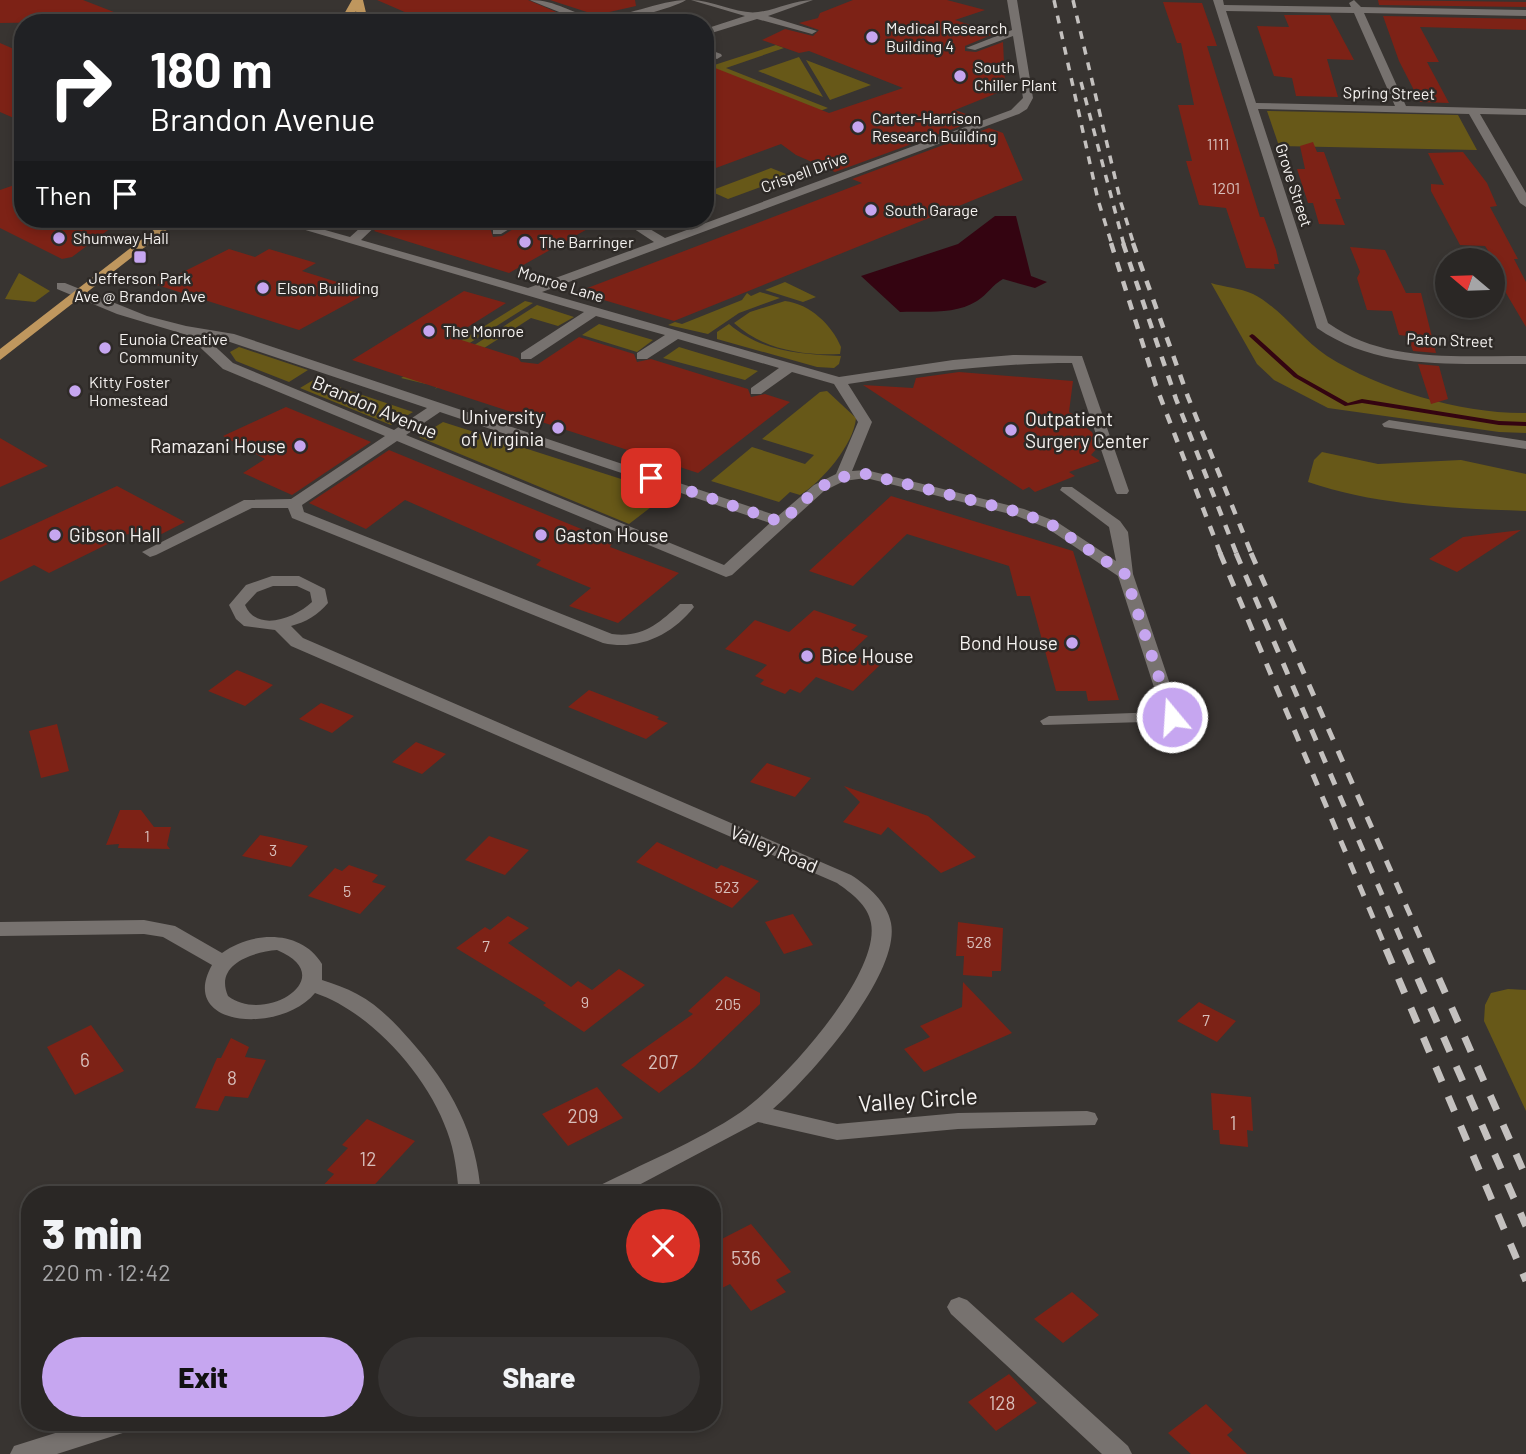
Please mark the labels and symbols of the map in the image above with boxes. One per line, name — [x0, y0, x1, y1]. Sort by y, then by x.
place label: Medical Research Building 4 — [886, 18, 1007, 55]
marker: Medical Research Building 4 — [864, 29, 880, 45]
place label: South Chiller Plant — [974, 57, 1057, 94]
marker: South Chiller Plant — [952, 68, 968, 84]
street label: Spring Street — [1343, 82, 1435, 103]
place label: Carter-Harrison Research Building — [872, 108, 996, 145]
marker: Carter-Harrison Research Building — [850, 119, 866, 135]
house number: 1111 — [1207, 134, 1229, 153]
street label: Grove Street — [1272, 141, 1317, 229]
street label: Crispell Drive — [758, 147, 850, 196]
house number: 1201 — [1212, 178, 1240, 197]
place label: South Garage — [885, 200, 978, 219]
marker: South Garage — [863, 202, 879, 218]
place label: Shumway Hall — [73, 228, 169, 247]
marker: Shumway Hall — [51, 230, 67, 246]
place label: The Barringer — [539, 232, 634, 251]
marker: The Barringer — [517, 234, 533, 250]
north arrow — [1435, 248, 1505, 318]
marker: Jefferson Park Ave @ Brandon Ave — [132, 249, 148, 265]
street label: Monroe Lane — [516, 261, 607, 306]
place label: Jefferson Park Ave @ Brandon Ave — [74, 268, 206, 305]
place label: Elson Builiding — [277, 278, 379, 297]
marker: Elson Builiding — [255, 280, 271, 296]
place label: The Monroe — [443, 321, 524, 340]
marker: The Monroe — [421, 323, 437, 339]
street label: Paton Street — [1406, 328, 1494, 351]
place label: Eunoia Creative Community — [119, 329, 228, 366]
marker: Eunoia Creative Community — [97, 340, 113, 356]
street label: Brandon Avenue — [309, 370, 441, 443]
place label: Kitty Foster Homestead — [89, 372, 170, 409]
marker: Kitty Foster Homestead — [67, 383, 83, 399]
place label: University of Virginia — [461, 405, 544, 450]
place label: Outpatient Surgery Center — [1025, 407, 1149, 452]
marker: University of Virginia — [550, 420, 566, 436]
marker: Outpatient Surgery Center — [1003, 422, 1019, 438]
place label: Ramazani House — [150, 434, 286, 457]
marker: Ramazani House — [292, 438, 308, 454]
pin — [621, 448, 681, 508]
place label: Gibson Hall — [69, 523, 160, 546]
place label: Gaston House — [555, 523, 669, 546]
marker: Gibson Hall — [47, 527, 63, 543]
marker: Gaston House — [533, 527, 549, 543]
place label: Bond House — [959, 631, 1058, 654]
marker: Bond House — [1064, 635, 1080, 651]
place label: Bice House — [821, 644, 914, 667]
marker: Bice House — [799, 648, 815, 664]
position arrow — [1135, 680, 1209, 754]
street label: Valley Road — [727, 820, 822, 877]
house number: 1 — [144, 826, 150, 845]
house number: 3 — [269, 840, 277, 859]
house number: 523 — [715, 877, 739, 896]
house number: 5 — [343, 881, 351, 900]
house number: 528 — [966, 932, 992, 951]
house number: 7 — [482, 936, 490, 955]
house number: 9 — [581, 992, 589, 1011]
house number: 205 — [715, 994, 741, 1013]
house number: 7 — [1202, 1010, 1210, 1029]
house number: 6 — [80, 1048, 90, 1071]
house number: 207 — [648, 1050, 678, 1073]
house number: 8 — [227, 1066, 237, 1089]
street label: Valley Circle — [857, 1081, 979, 1117]
house number: 209 — [568, 1104, 598, 1127]
house number: 1 — [1230, 1111, 1236, 1134]
house number: 12 — [360, 1147, 376, 1170]
house number: 536 — [731, 1246, 761, 1269]
house number: 128 — [989, 1391, 1015, 1414]

